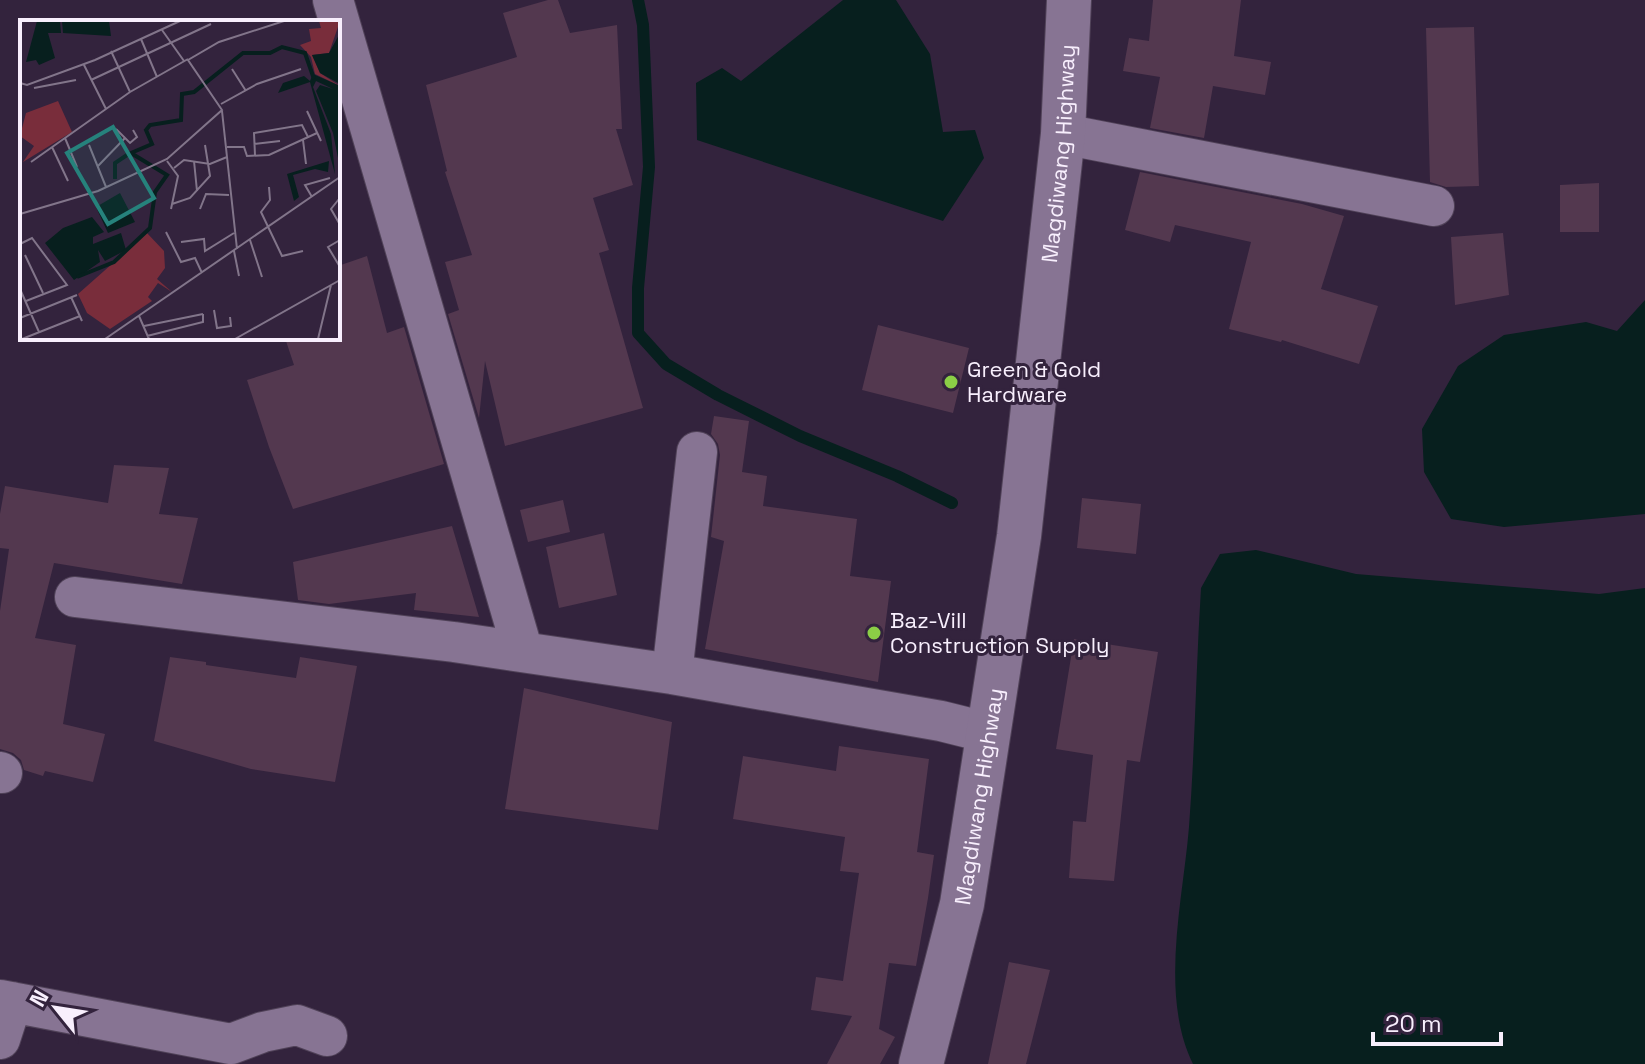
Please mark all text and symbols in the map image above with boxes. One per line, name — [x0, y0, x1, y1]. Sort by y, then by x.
inset map — [20, 20, 340, 340]
street label: Magdiwang Highway — [1035, 44, 1081, 264]
place label: Green & Gold Hardware — [967, 355, 1101, 408]
marker: Green & Gold Hardware — [942, 373, 960, 391]
place label: Baz-Vill Construction Supply — [890, 606, 1110, 659]
marker: Baz-Vill Construction Supply — [865, 624, 883, 642]
street label: Magdiwang Highway — [948, 686, 1009, 907]
north arrow — [16, 968, 96, 1048]
text: N — [23, 985, 54, 1011]
scale bar — [1373, 996, 1501, 1046]
text: 20 m — [1385, 1008, 1442, 1039]

